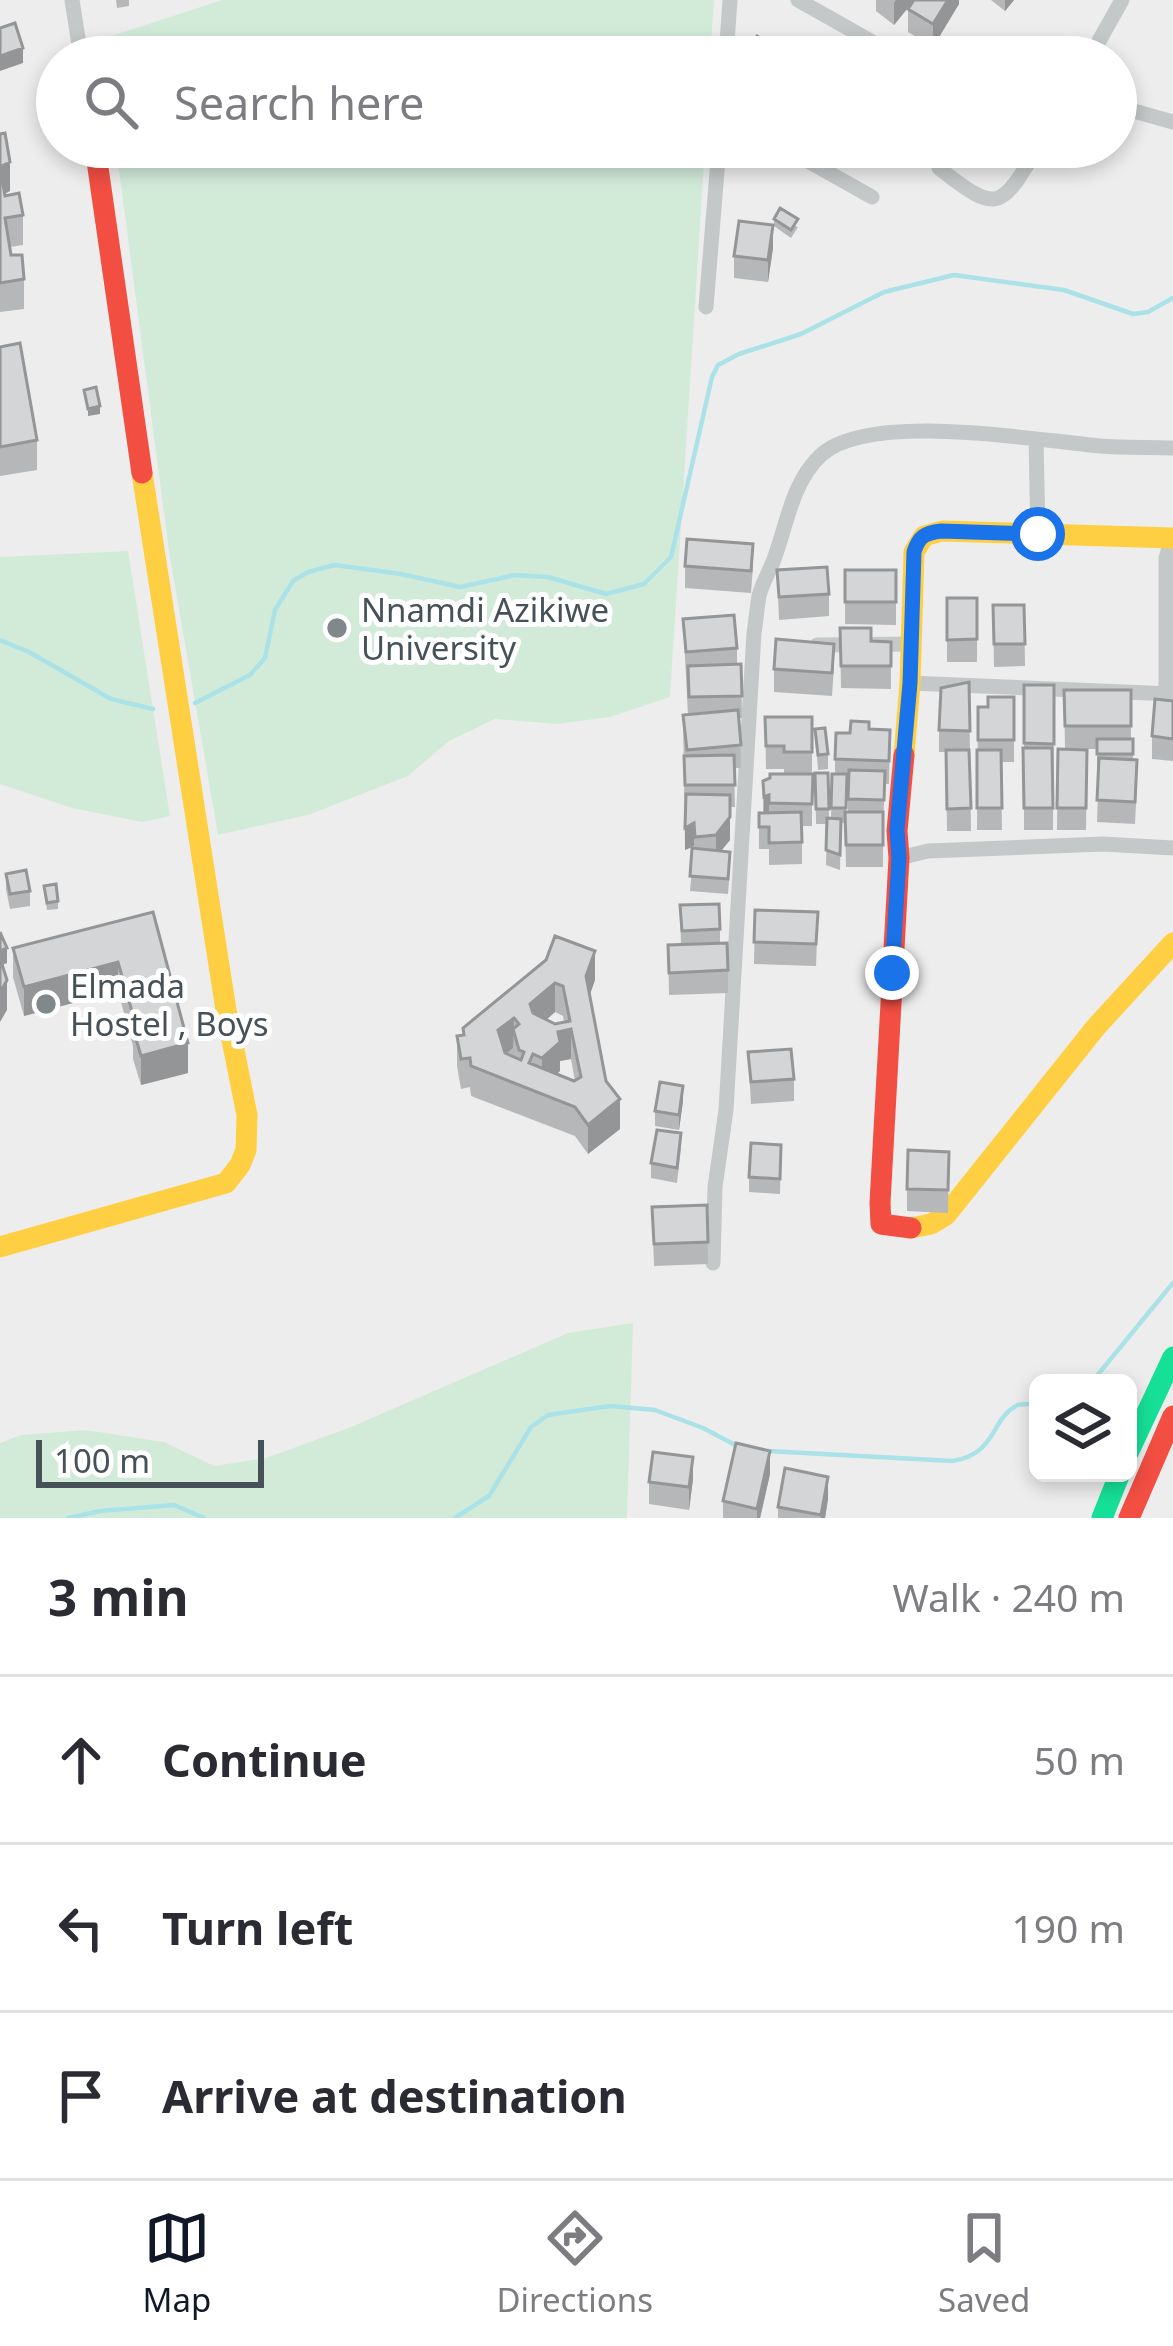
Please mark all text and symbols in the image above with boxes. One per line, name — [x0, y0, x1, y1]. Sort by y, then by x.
search box — [36, 36, 1137, 168]
icon: search — [78, 69, 144, 135]
text: Search here — [174, 72, 424, 133]
route start — [1011, 507, 1065, 561]
place label: Nnamdi Azikiwe University — [361, 587, 609, 670]
marker: Nnamdi Azikiwe University — [324, 615, 350, 641]
route end — [865, 946, 919, 1000]
place label: Elmada Hostel , Boys — [70, 963, 269, 1046]
marker: Elmada Hostel , Boys — [33, 991, 59, 1017]
map controls — [1029, 1374, 1137, 1482]
button: layers — [1029, 1374, 1137, 1482]
scale bar — [36, 1434, 264, 1487]
text: 100 m — [54, 1438, 150, 1483]
text: 3 min — [48, 1561, 189, 1631]
text: Walk · 240 m — [892, 1570, 1125, 1623]
icon: ahead — [48, 1727, 114, 1793]
text: Continue — [162, 1729, 367, 1790]
text: 50 m — [1034, 1733, 1125, 1786]
icon: left — [48, 1895, 114, 1961]
text: Turn left — [162, 1897, 353, 1958]
text: 190 m — [1011, 1901, 1125, 1954]
icon: arrive — [48, 2063, 114, 2129]
text: Arrive at destination — [162, 2065, 627, 2126]
tab: Map — [143, 2205, 211, 2322]
tab: Directions — [496, 2205, 653, 2322]
tab: Saved — [938, 2205, 1030, 2322]

